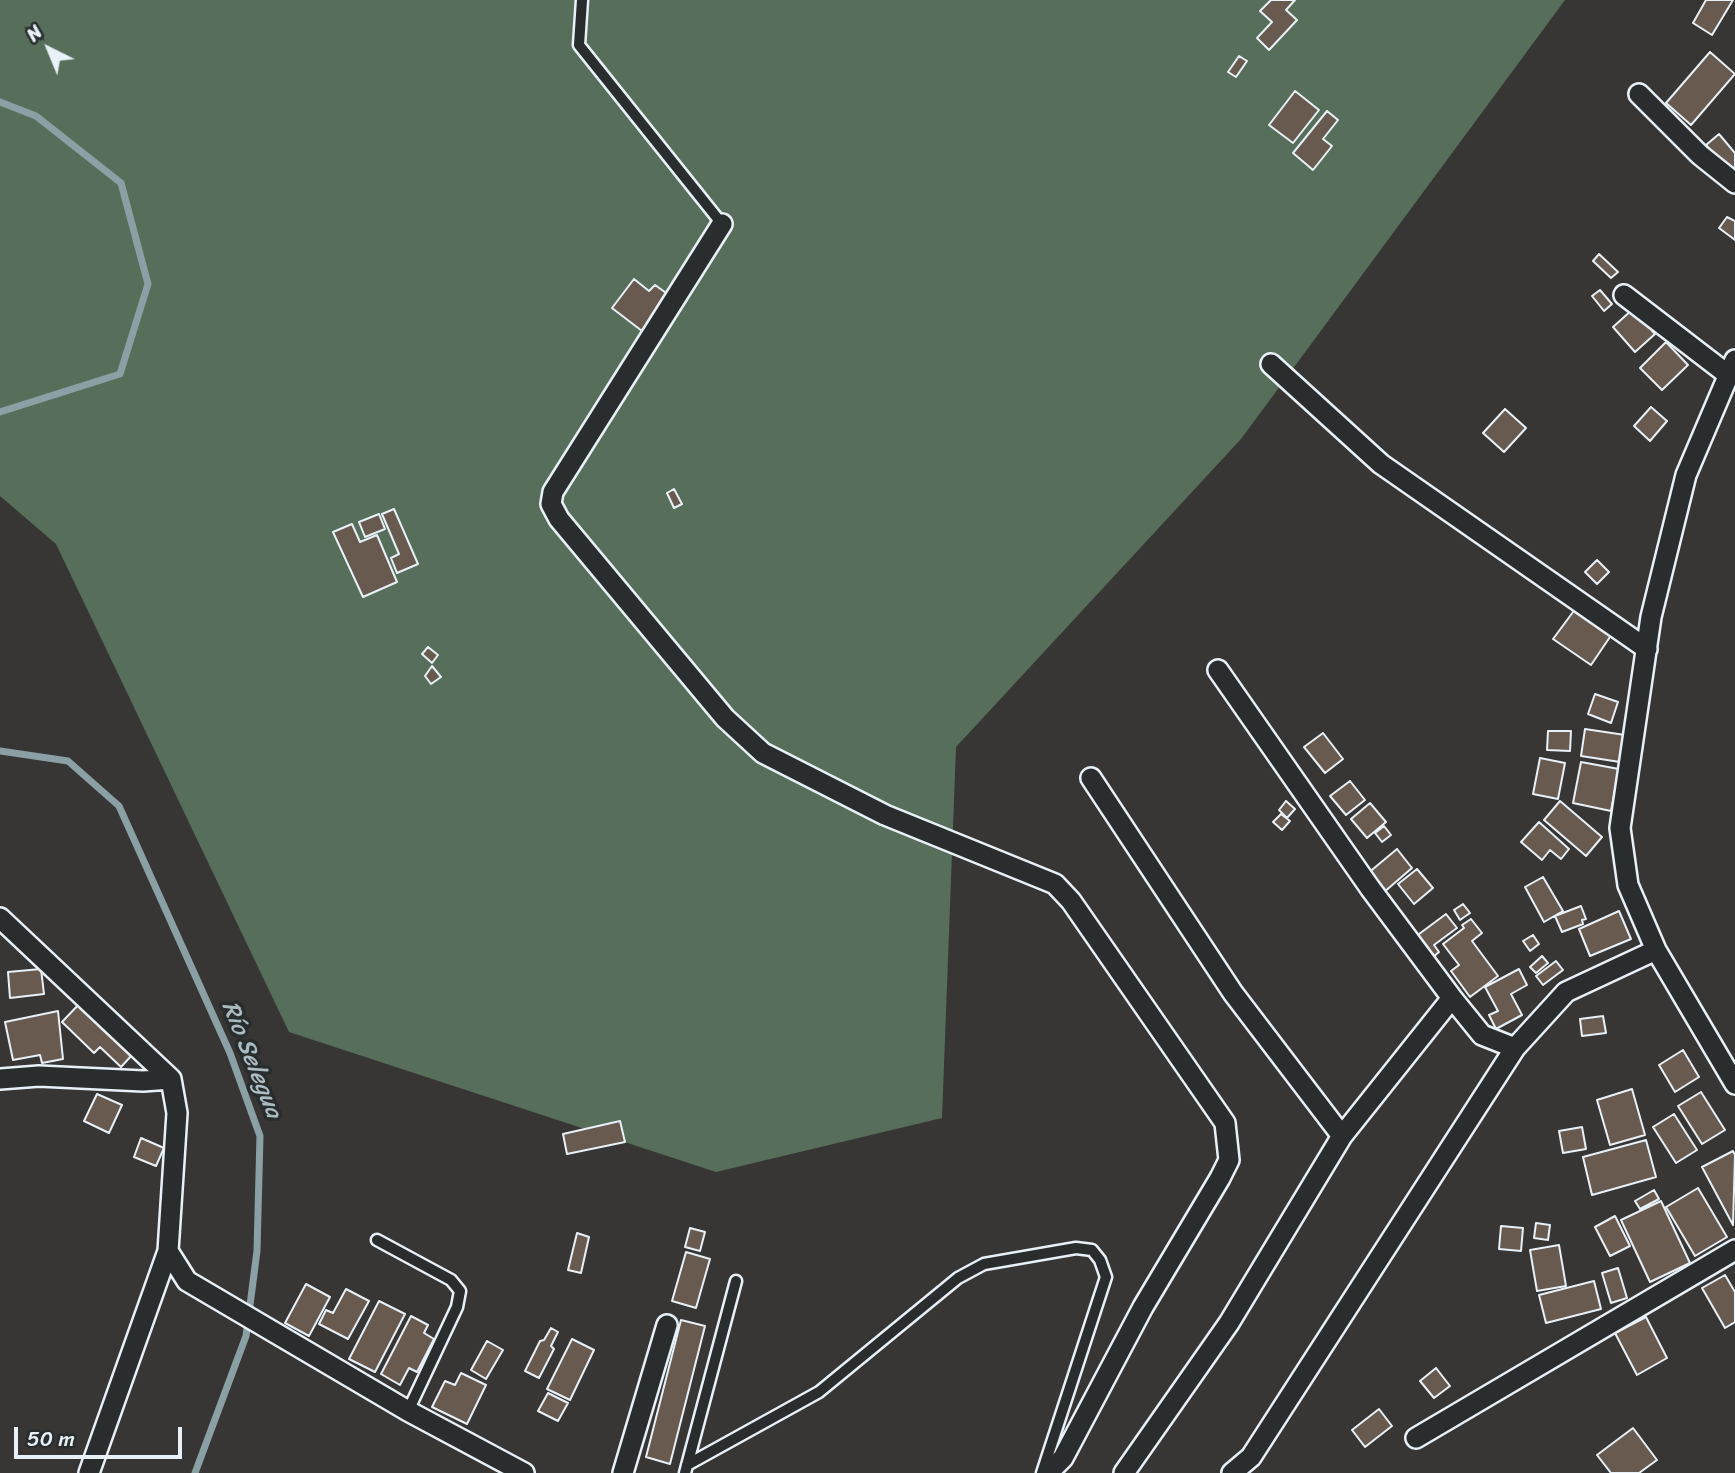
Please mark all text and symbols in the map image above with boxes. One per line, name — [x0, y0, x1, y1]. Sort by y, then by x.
north arrow — [14, 14, 84, 84]
text: N — [18, 17, 50, 50]
water label: Río Selegua — [215, 997, 287, 1123]
scale bar — [18, 1414, 186, 1458]
text: 50 m — [27, 1420, 75, 1458]

